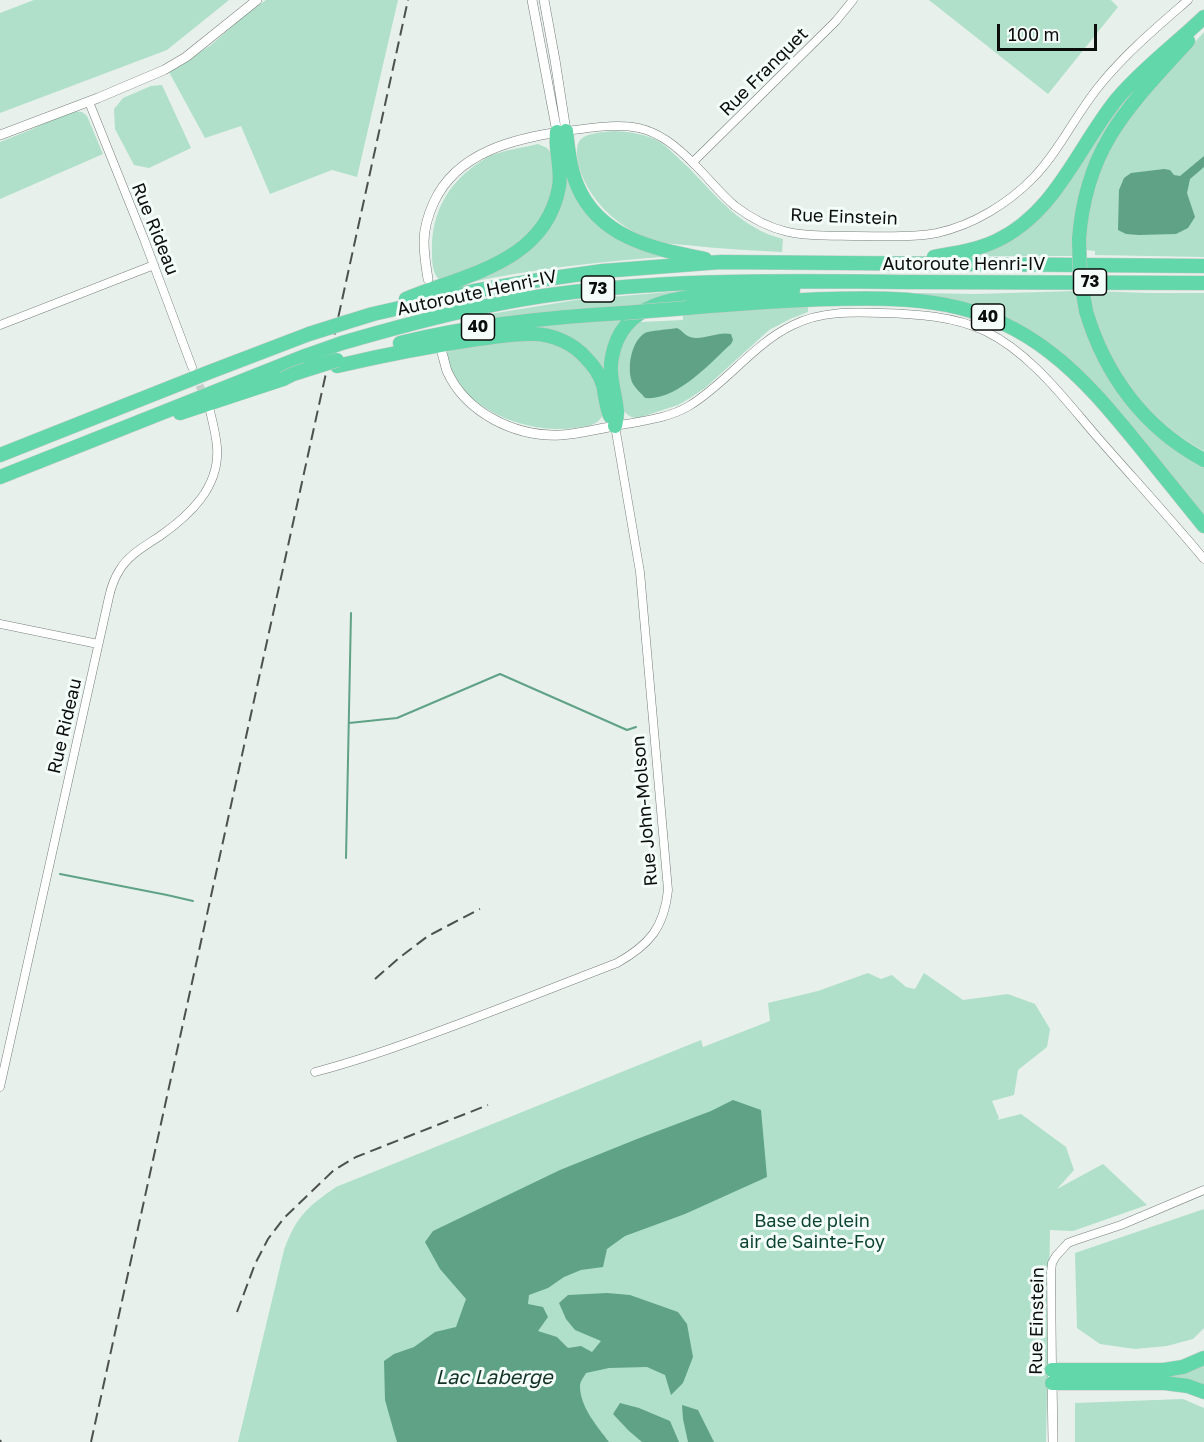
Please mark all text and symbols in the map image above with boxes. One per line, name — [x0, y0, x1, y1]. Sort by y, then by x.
scale bar — [1000, 12, 1100, 50]
street label: Rue Franquet — [715, 23, 813, 121]
text: 100 m — [1008, 23, 1059, 45]
street label: Rue Rideau — [127, 180, 183, 278]
street label: Rue Einstein — [790, 204, 898, 230]
street label: Autoroute Henri-IV — [883, 253, 1045, 275]
street label: Autoroute Henri-IV — [395, 266, 559, 320]
road number: 73 — [1074, 269, 1106, 295]
road number: 73 — [582, 276, 614, 302]
road number: 40 — [972, 304, 1004, 330]
road number: 40 — [462, 314, 494, 340]
street label: Rue Rideau — [44, 676, 86, 776]
street label: Rue John-Molson — [628, 735, 662, 887]
park label: Base de plein air de Sainte-Foy — [739, 1210, 885, 1252]
street label: Rue Einstein — [1025, 1267, 1049, 1375]
water label: Lac Laberge — [435, 1366, 553, 1390]

